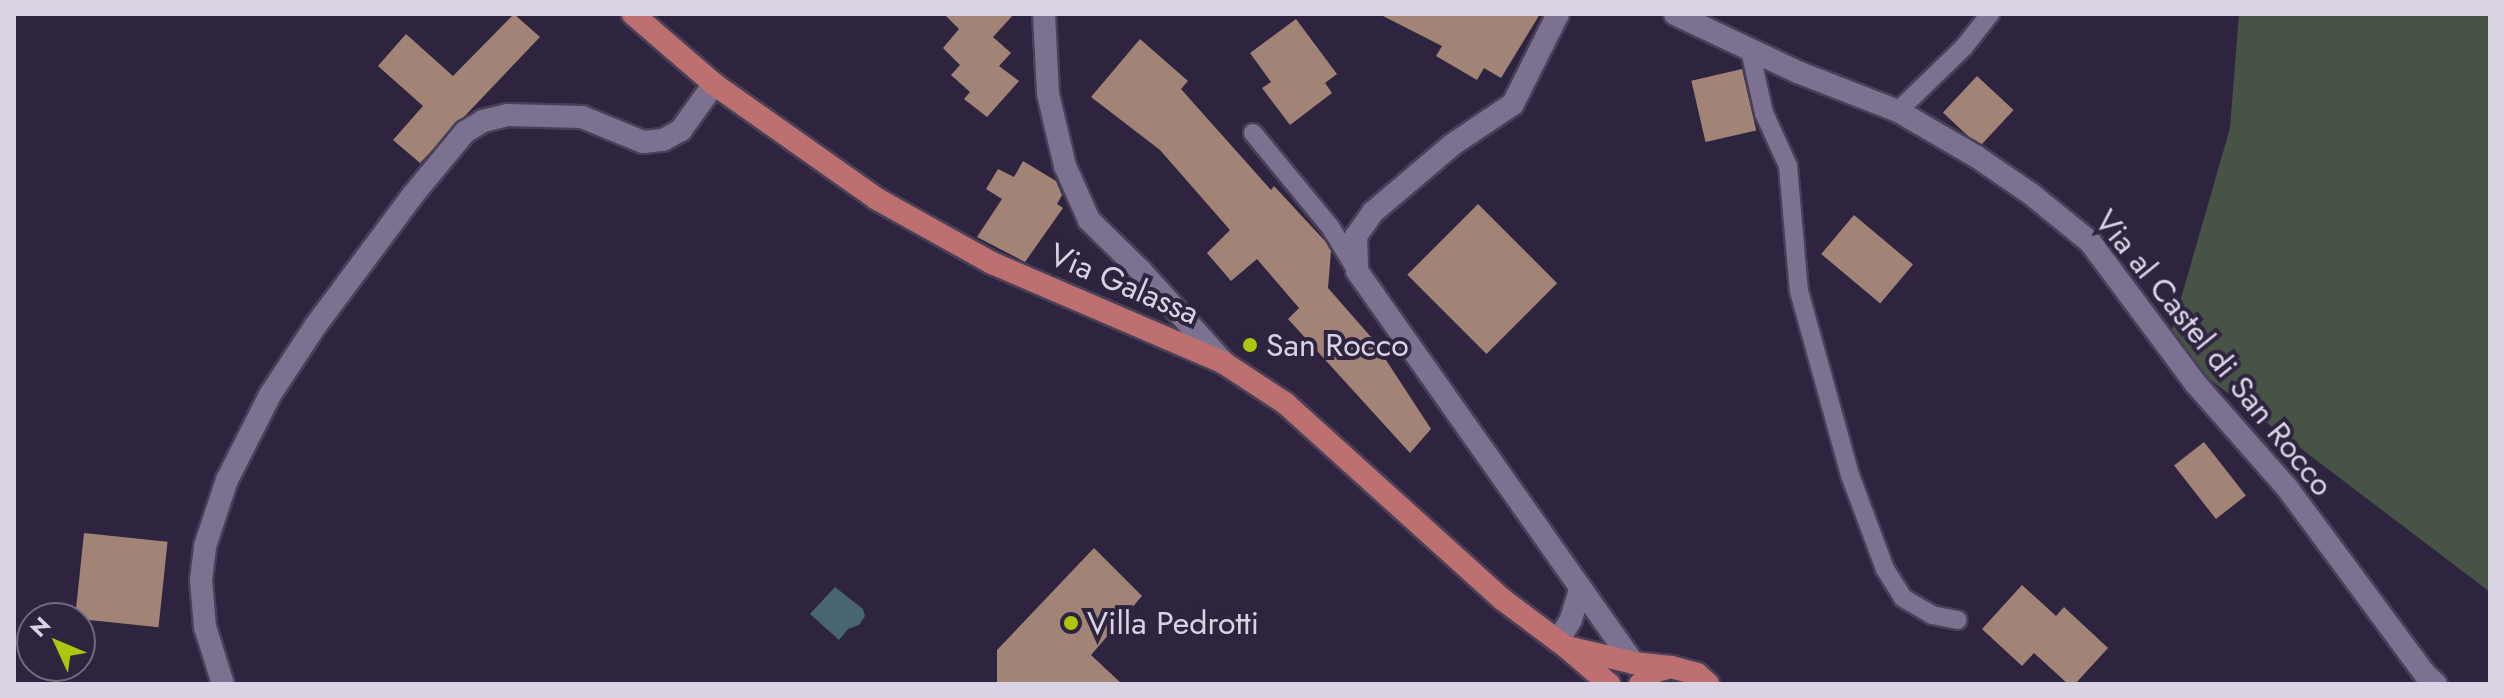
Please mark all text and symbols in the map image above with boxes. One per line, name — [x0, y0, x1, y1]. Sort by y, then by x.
street label: Via al Castel di San Rocco — [2087, 202, 2341, 504]
street label: Via Galassa — [1044, 235, 1204, 333]
place label: San Rocco — [1266, 326, 1409, 364]
marker: San Rocco — [1241, 336, 1259, 354]
north arrow — [16, 602, 96, 682]
place label: Villa Pedrotti — [1087, 604, 1259, 642]
text: N — [23, 609, 58, 644]
marker: Villa Pedrotti — [1062, 614, 1080, 632]

